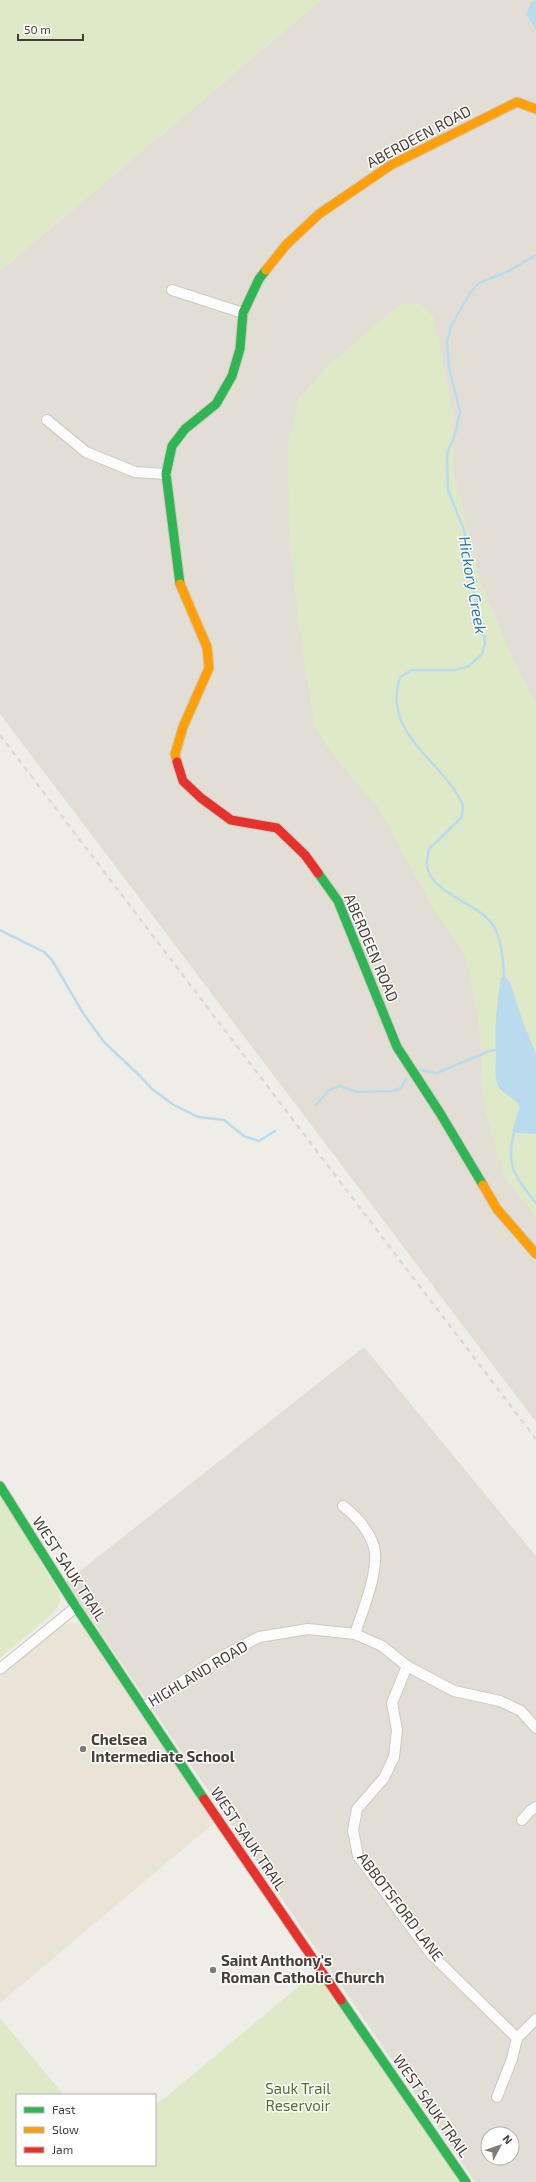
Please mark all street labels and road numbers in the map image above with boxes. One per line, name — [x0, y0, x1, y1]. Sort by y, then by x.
street label: ABERDEEN ROAD — [363, 101, 474, 171]
street label: ABERDEEN ROAD — [341, 891, 403, 1004]
street label: WEST SAUK TRAIL — [29, 1513, 111, 1624]
street label: HIGHLAND ROAD — [144, 1636, 251, 1710]
street label: WEST SAUK TRAIL — [208, 1783, 290, 1894]
street label: ABBOTSFORD LANE — [354, 1848, 448, 1964]
street label: WEST SAUK TRAIL — [390, 2051, 474, 2160]

